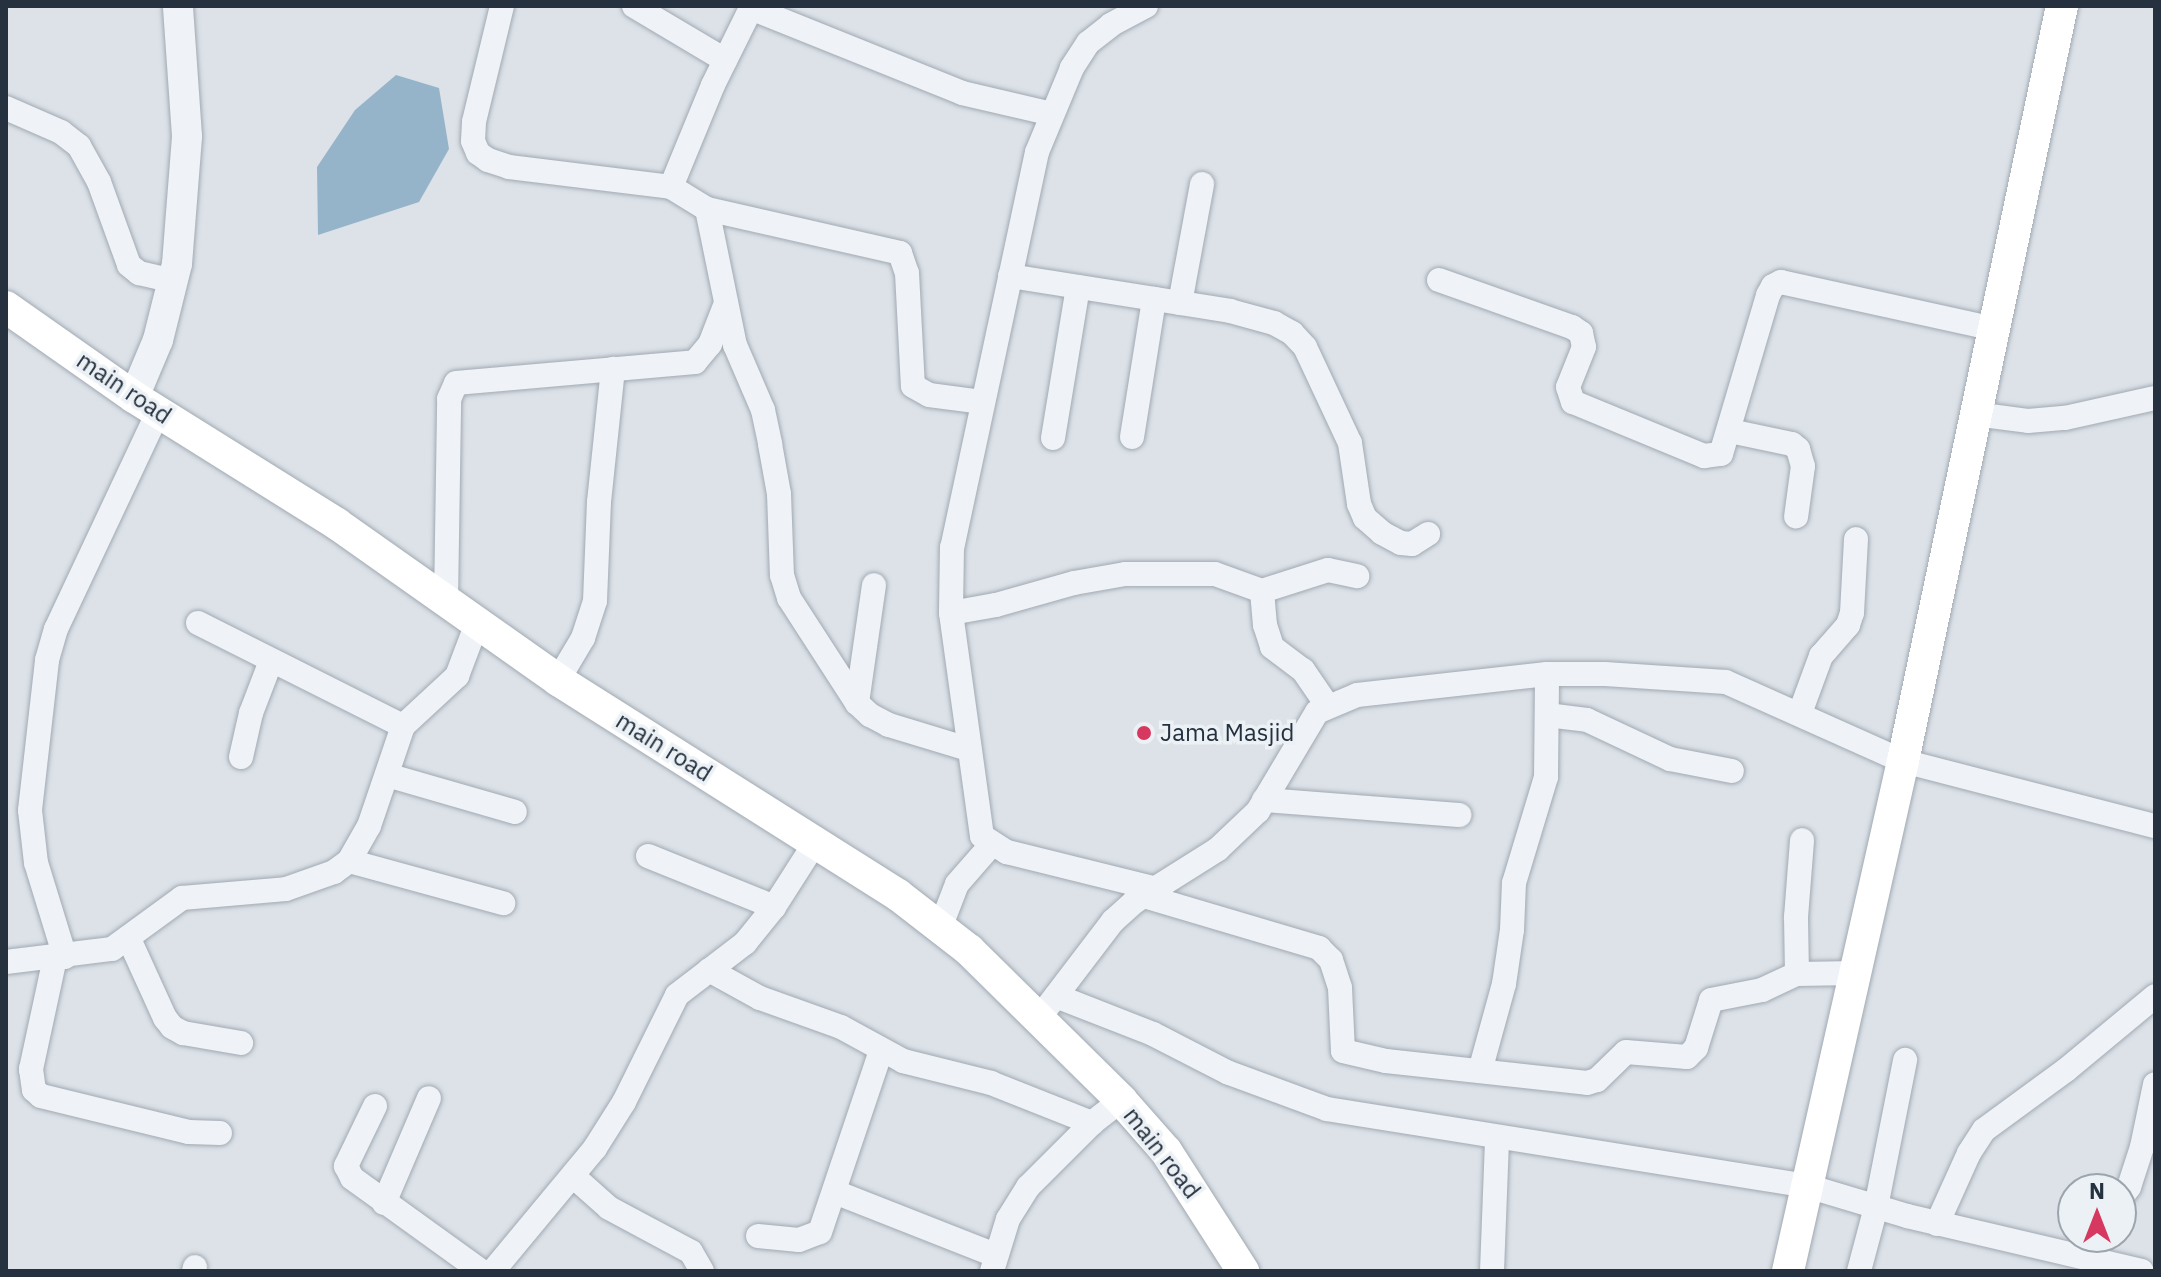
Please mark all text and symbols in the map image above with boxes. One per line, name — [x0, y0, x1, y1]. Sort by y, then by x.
street label: main road — [71, 346, 177, 430]
street label: main road — [611, 706, 717, 788]
place label: Jama Masjid — [1160, 719, 1294, 747]
marker: Jama Masjid — [1135, 724, 1153, 742]
street label: main road — [1117, 1102, 1207, 1204]
north arrow — [2057, 1173, 2137, 1253]
text: N — [2089, 1176, 2105, 1205]

